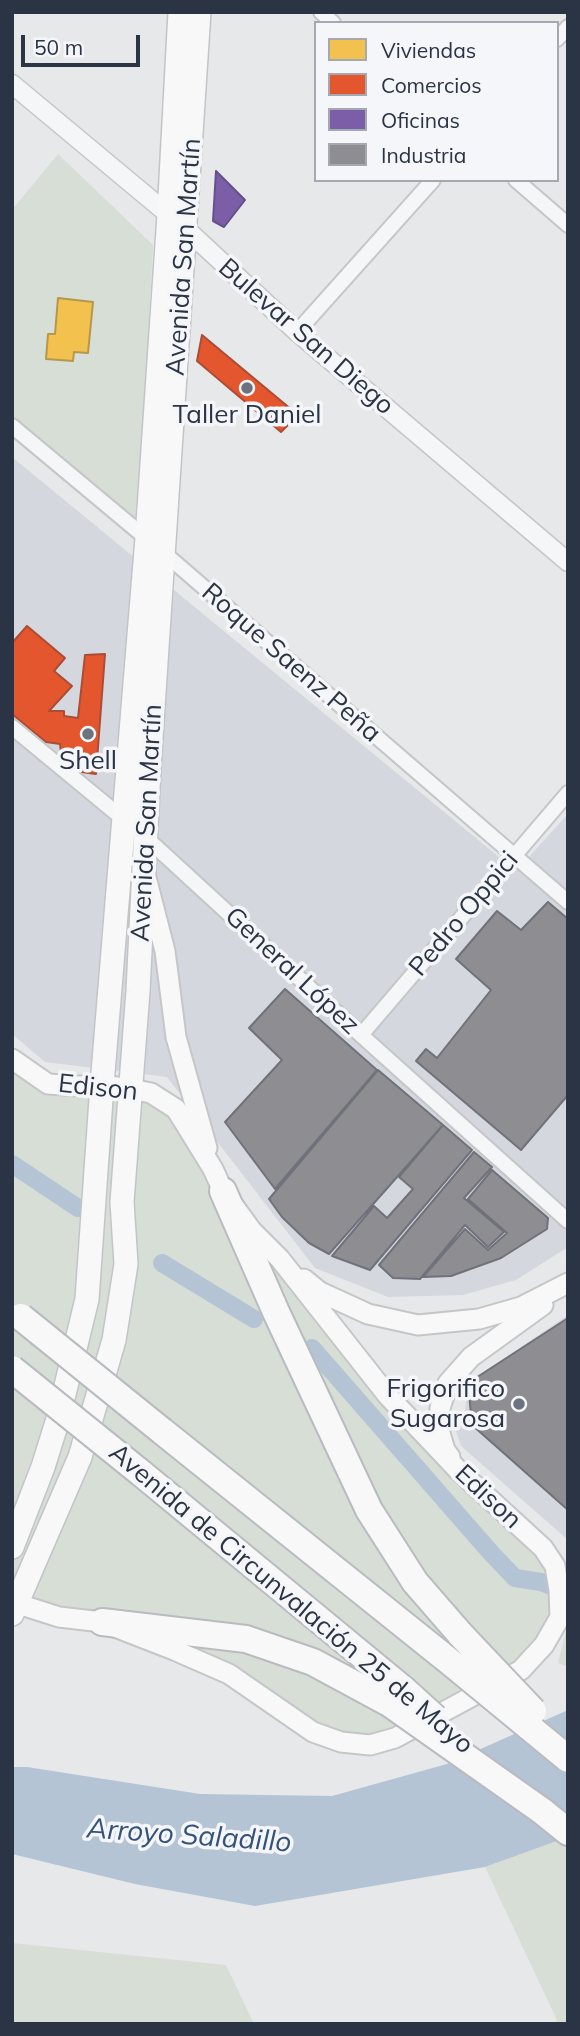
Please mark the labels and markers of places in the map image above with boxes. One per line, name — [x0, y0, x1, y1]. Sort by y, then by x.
marker: Taller Daniel — [239, 380, 255, 396]
place label: Taller Daniel — [173, 399, 321, 431]
marker: Shell — [80, 726, 96, 742]
place label: Shell — [59, 745, 117, 777]
place label: Frigorifico Sugarosa — [386, 1373, 505, 1434]
marker: Frigorifico Sugarosa — [511, 1396, 527, 1412]

